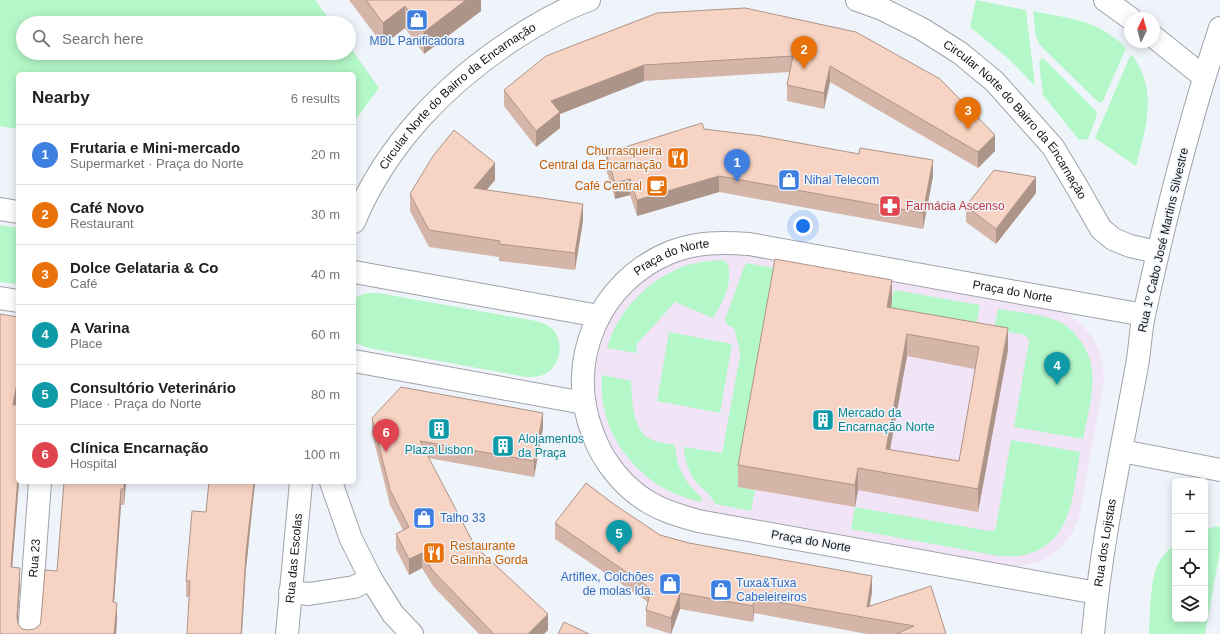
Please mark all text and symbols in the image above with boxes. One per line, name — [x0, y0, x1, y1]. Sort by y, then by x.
shop icon: MDL Panificadora — [404, 7, 430, 33]
north arrow — [1124, 12, 1160, 48]
search box — [16, 16, 356, 60]
street label: Circular Norte do Bairro da Encarnação — [376, 20, 539, 172]
icon: search — [30, 27, 52, 49]
text: Search here — [62, 30, 144, 47]
place label: MDL Panificadora — [370, 34, 465, 48]
pin: 2 — [791, 36, 817, 69]
street label: Circular Norte do Bairro da Encarnação — [941, 37, 1090, 202]
text: Nearby — [32, 88, 90, 107]
text: 6 results — [291, 91, 340, 106]
pin: 3 — [955, 97, 981, 130]
text: Frutaria e Mini-mercado — [70, 139, 240, 156]
place label: Churrasqueira Central da Encarnação — [539, 144, 662, 172]
restaurant icon: Churrasqueira Central da Encarnação — [665, 145, 691, 171]
street label: Rua 1º Cabo José Martins Silvestre — [1135, 146, 1191, 334]
text: 1 — [41, 147, 49, 162]
text: 20 m — [311, 147, 340, 162]
pin: 1 — [724, 149, 750, 182]
text: Supermarket · Praça do Norte — [70, 156, 243, 171]
shop icon: Nihal Telecom — [776, 167, 802, 193]
cafe icon: Café Central — [644, 173, 670, 199]
place label: Nihal Telecom — [804, 173, 879, 187]
place label: Café Central — [575, 179, 642, 193]
pharmacy icon: Farmácia Ascenso — [877, 193, 903, 219]
text: Café Novo — [70, 199, 144, 216]
place label: Farmácia Ascenso — [906, 199, 1005, 213]
text: 2 — [41, 207, 49, 222]
text: 30 m — [311, 207, 340, 222]
text: Restaurant — [70, 216, 134, 231]
your location — [793, 216, 813, 236]
street label: Praça do Norte — [631, 236, 710, 278]
text: Dolce Gelataria & Co — [70, 259, 218, 276]
text: 3 — [41, 267, 49, 282]
text: 40 m — [311, 267, 340, 282]
text: Café — [70, 276, 97, 291]
street label: Praça do Norte — [972, 277, 1054, 305]
text: A Varina — [70, 319, 129, 336]
text: 4 — [41, 327, 49, 342]
text: 60 m — [311, 327, 340, 342]
text: Place — [70, 336, 103, 351]
pin: 4 — [1044, 352, 1070, 385]
text: Consultório Veterinário — [70, 379, 236, 396]
text: 5 — [41, 387, 49, 402]
text: 80 m — [311, 387, 340, 402]
text: Place · Praça do Norte — [70, 396, 202, 411]
place label: Mercado da Encarnação Norte — [838, 406, 935, 434]
building icon: Mercado da Encarnação Norte — [810, 407, 836, 433]
building icon: Plaza Lisbon — [426, 416, 452, 442]
pin: 6 — [373, 419, 399, 452]
place label: Alojamentos da Praça — [518, 432, 584, 460]
building icon: Alojamentos da Praça — [490, 433, 516, 459]
text: Clínica Encarnação — [70, 439, 208, 456]
place label: Plaza Lisbon — [405, 443, 473, 457]
text: 6 — [41, 447, 49, 462]
text: 100 m — [304, 447, 340, 462]
text: Hospital — [70, 456, 117, 471]
map controls — [1172, 478, 1208, 622]
button: + — [1172, 478, 1208, 514]
street label: Rua dos Lojistas — [1091, 498, 1119, 588]
shop icon: Talho 33 — [411, 505, 437, 531]
place label: Talho 33 — [440, 511, 486, 525]
street label: Rua das Escolas — [283, 513, 305, 604]
button: − — [1172, 514, 1208, 550]
pin: 5 — [606, 520, 632, 553]
street label: Praça do Norte — [770, 527, 852, 555]
street label: Rua 23 — [26, 538, 43, 578]
place label: Restaurante Galinha Gorda — [450, 539, 528, 567]
restaurant icon: Restaurante Galinha Gorda — [421, 540, 447, 566]
button: locate — [1172, 550, 1208, 586]
place label: Artiflex, Colchões de molas lda. — [561, 570, 654, 598]
shop icon: Artiflex, Colchões de molas lda. — [657, 571, 683, 597]
place label: Tuxa&Tuxa Cabeleireiros — [736, 576, 807, 604]
shop icon: Tuxa&Tuxa Cabeleireiros — [708, 577, 734, 603]
button: layers — [1172, 586, 1208, 622]

